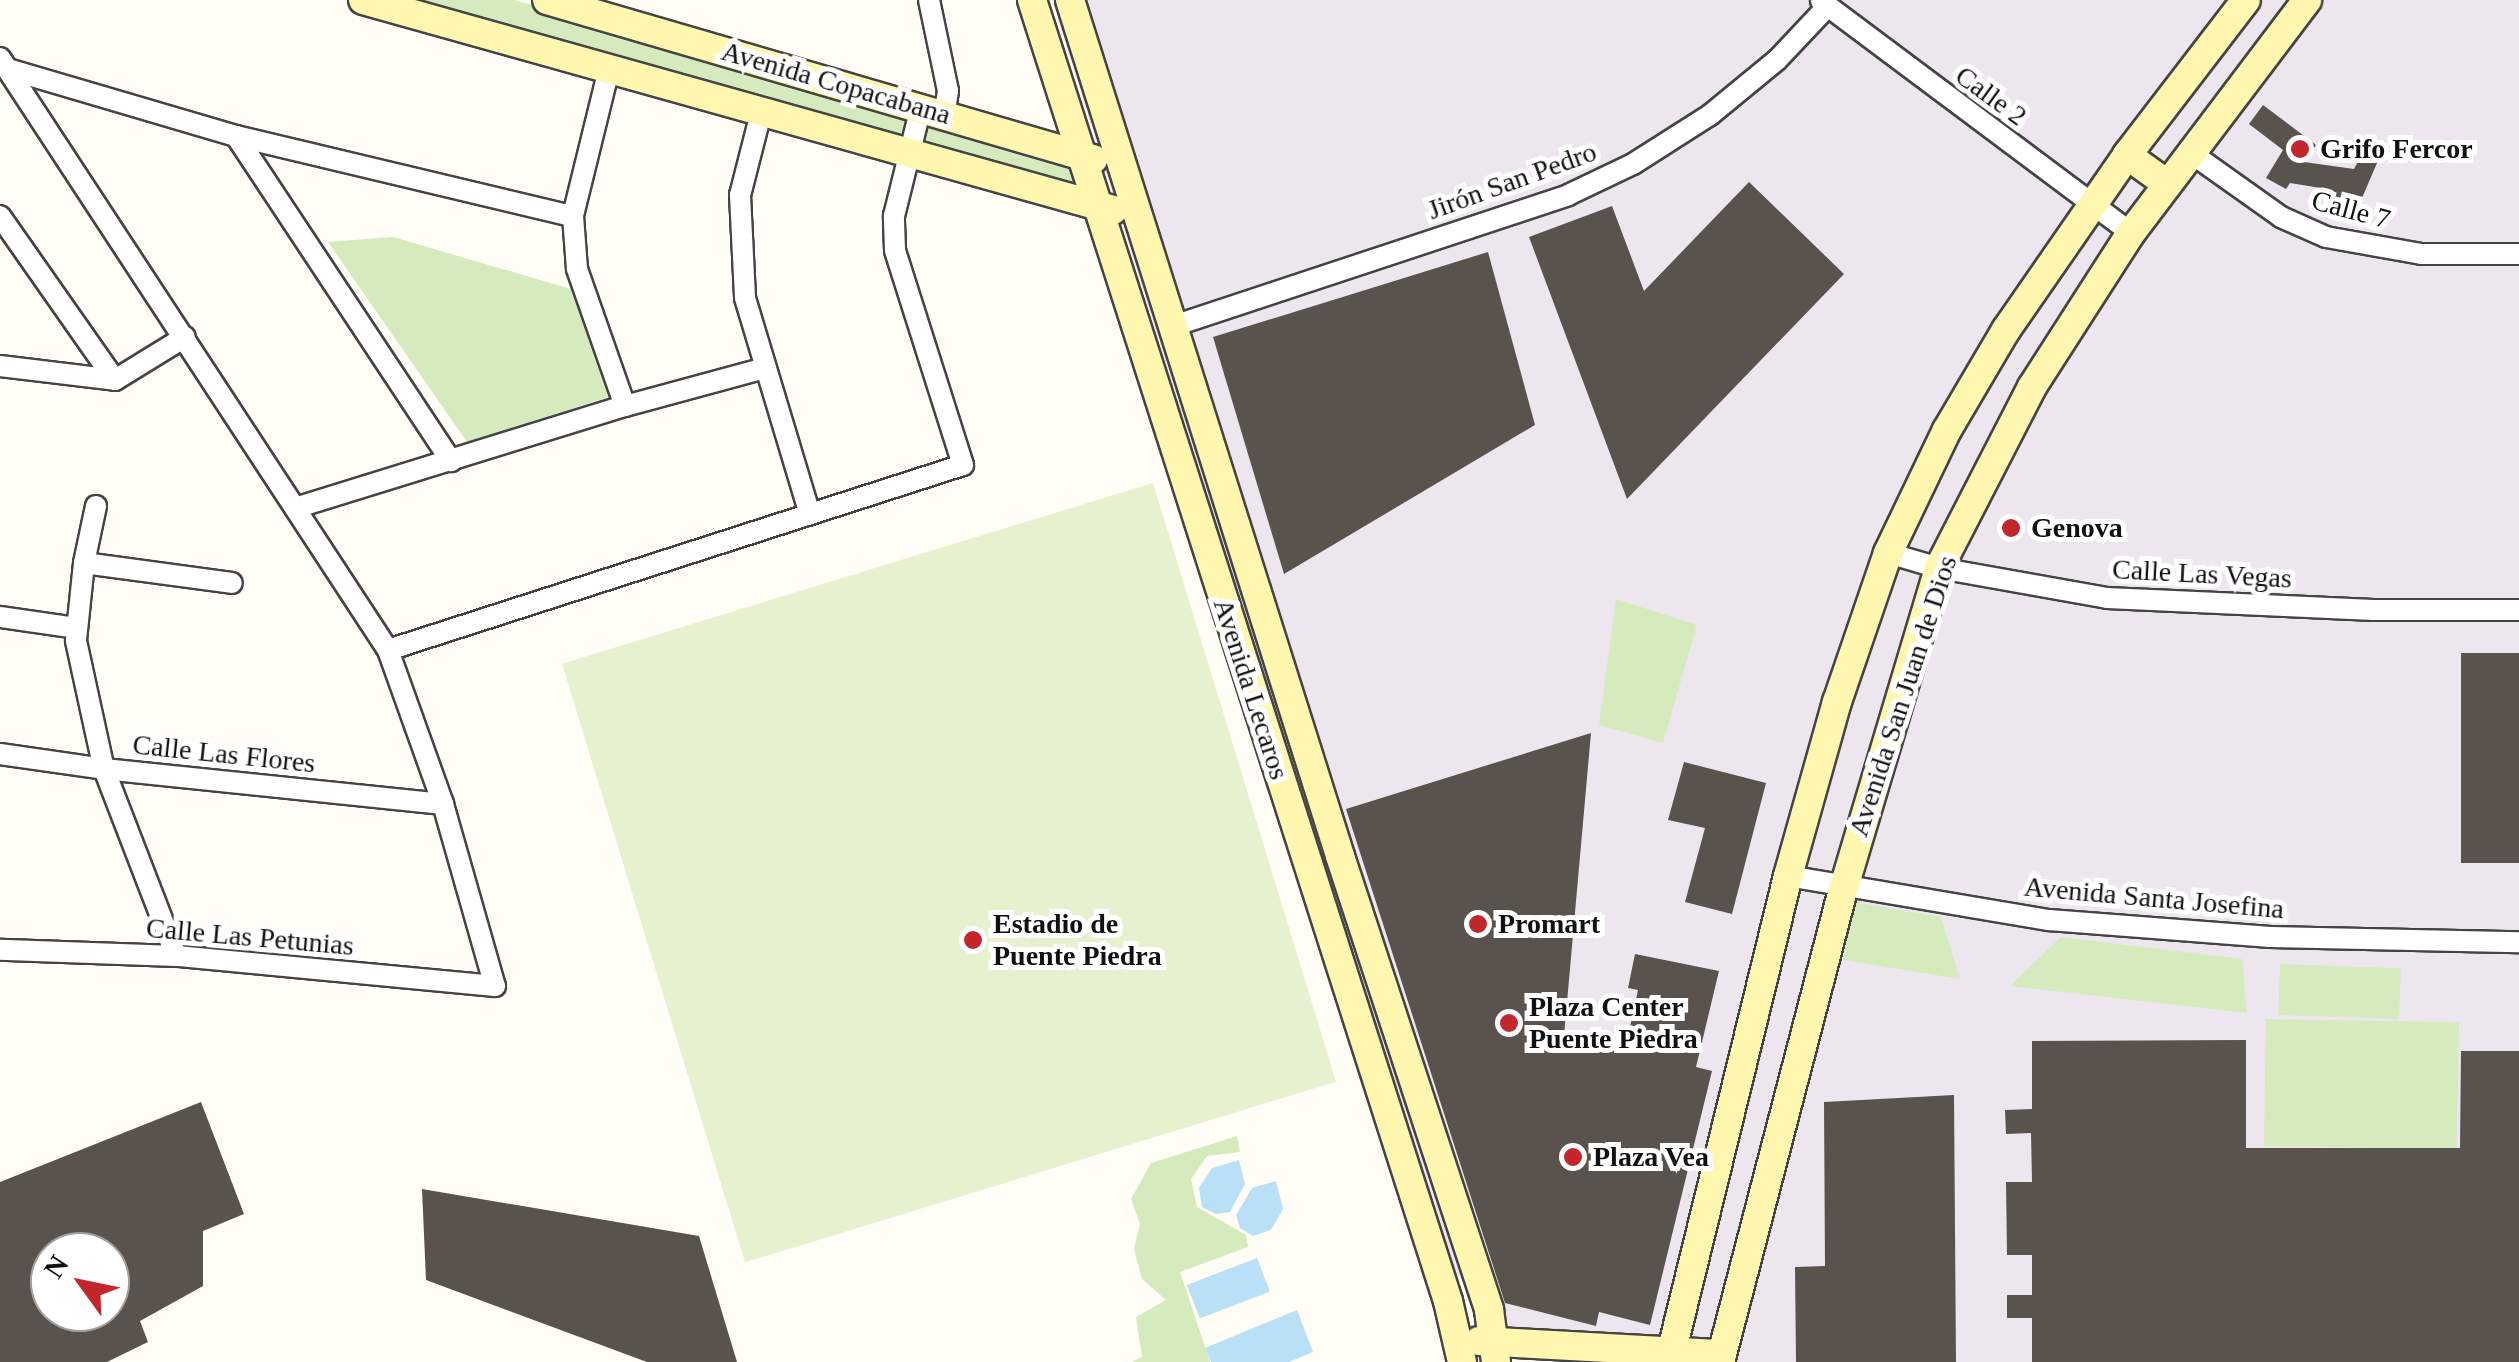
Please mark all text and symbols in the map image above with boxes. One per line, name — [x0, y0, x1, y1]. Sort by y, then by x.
street label: Avenida Copacabana — [718, 34, 954, 132]
street label: Calle 2 — [1949, 59, 2033, 133]
place label: Grifo Fercor — [2320, 132, 2473, 166]
street label: Jirón San Pedro — [1423, 135, 1601, 227]
marker: Grifo Fercor — [2289, 138, 2311, 160]
street label: Calle 7 — [2308, 183, 2394, 237]
place label: Genova — [2031, 511, 2123, 545]
marker: Genova — [2000, 517, 2022, 539]
street label: Avenida San Juan de Dios — [1842, 551, 1964, 841]
street label: Calle Las Vegas — [2111, 553, 2293, 595]
street label: Avenida Lecaros — [1206, 594, 1296, 784]
street label: Calle Las Flores — [131, 728, 317, 780]
street label: Avenida Santa Josefina — [2023, 870, 2285, 926]
place label: Estadio de Puente Piedra — [993, 907, 1162, 973]
place label: Promart — [1498, 907, 1600, 941]
street label: Calle Las Petunias — [145, 911, 355, 963]
marker: Promart — [1467, 913, 1489, 935]
marker: Estadio de Puente Piedra — [962, 929, 984, 951]
place label: Plaza Center Puente Piedra — [1529, 990, 1698, 1056]
marker: Plaza Center Puente Piedra — [1498, 1012, 1520, 1034]
place label: Plaza Vea — [1593, 1140, 1709, 1174]
marker: Plaza Vea — [1562, 1146, 1584, 1168]
north arrow — [30, 1232, 130, 1332]
text: N — [38, 1250, 75, 1283]

